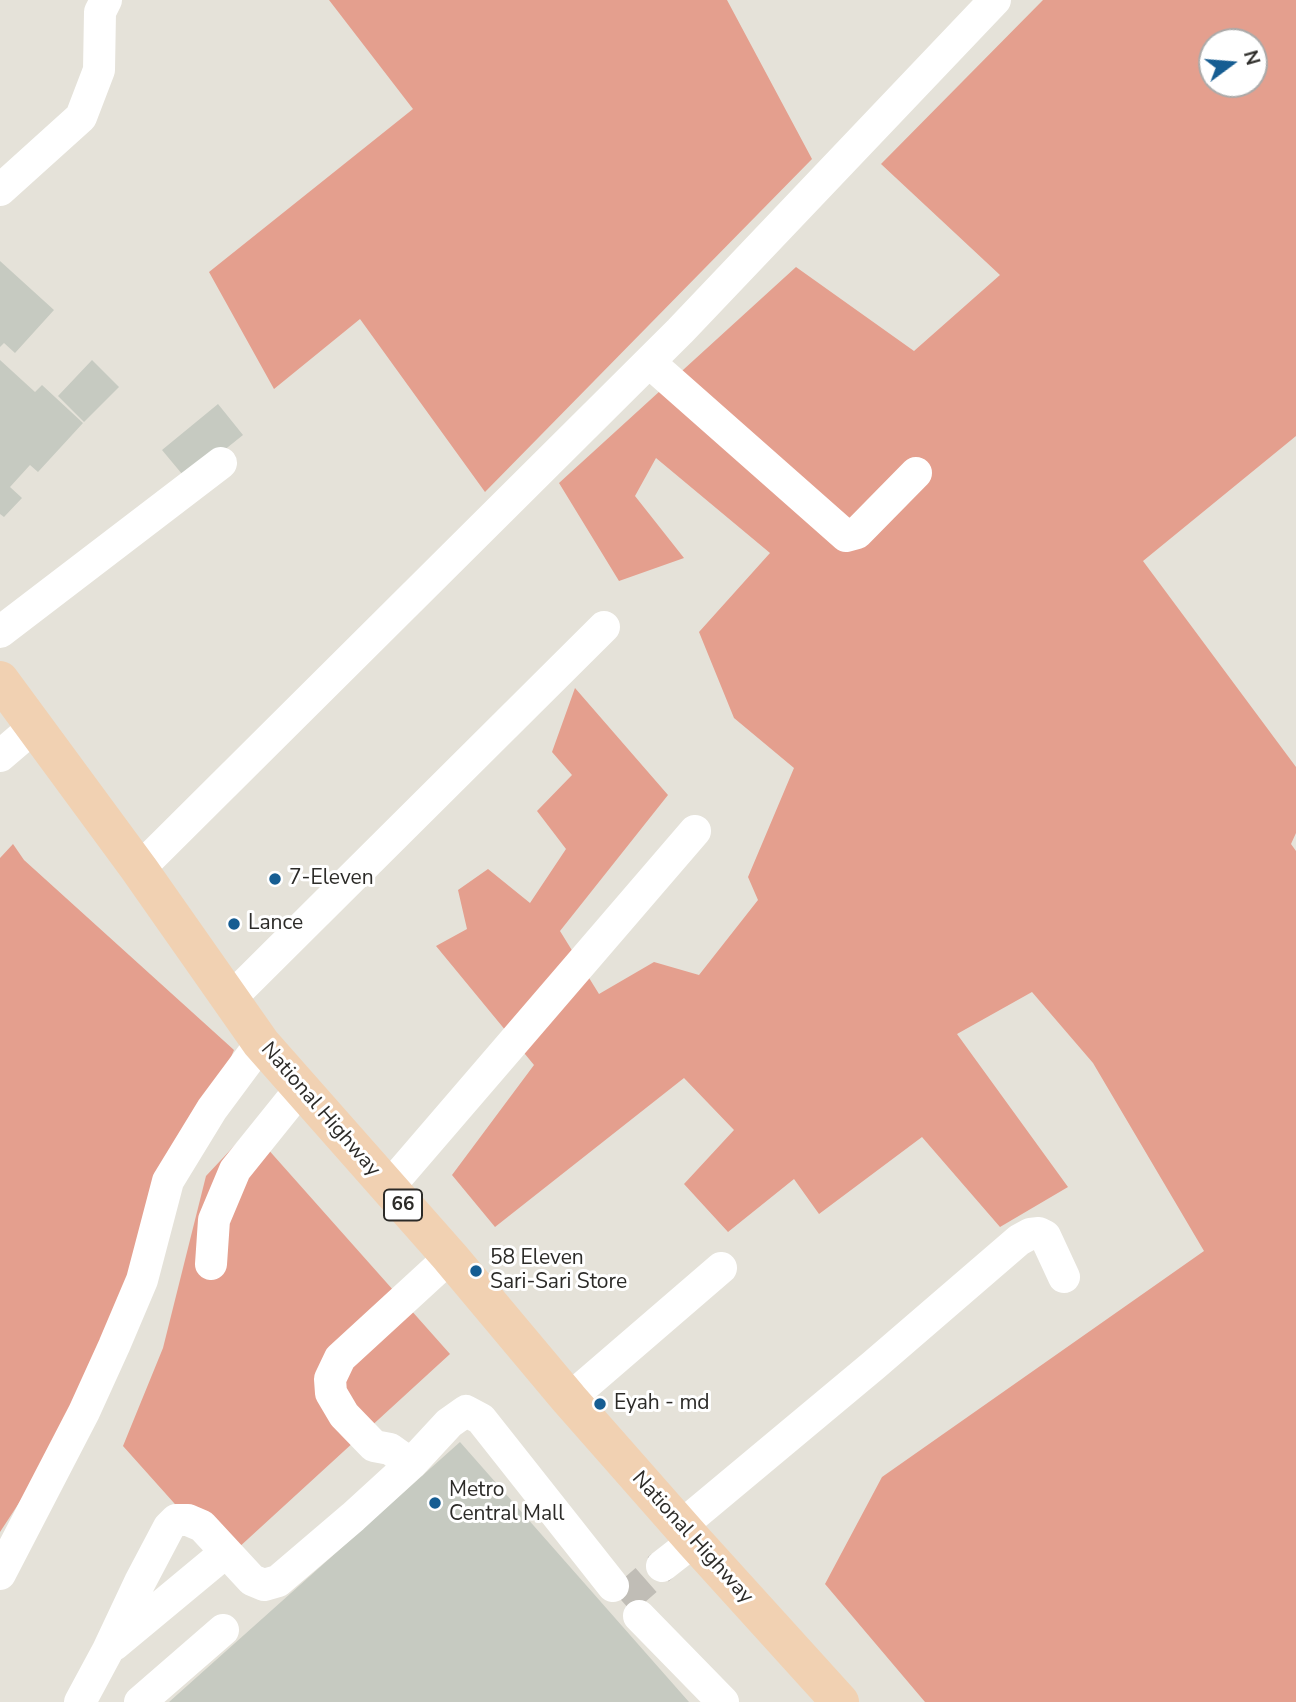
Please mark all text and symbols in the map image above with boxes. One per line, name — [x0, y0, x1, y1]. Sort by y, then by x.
north arrow — [1198, 28, 1268, 98]
text: N — [1237, 47, 1266, 68]
place label: 7-Eleven — [289, 866, 374, 892]
marker: 7-Eleven — [267, 871, 283, 887]
place label: Lance — [248, 911, 303, 937]
marker: Lance — [226, 916, 242, 932]
street label: National Highway — [255, 1038, 385, 1182]
road number: 66 — [384, 1190, 422, 1220]
place label: 58 Eleven Sari-Sari Store — [490, 1246, 627, 1296]
marker: 58 Eleven Sari-Sari Store — [468, 1263, 484, 1279]
place label: Eyah - md — [614, 1391, 710, 1417]
marker: Eyah - md — [592, 1396, 608, 1412]
street label: National Highway — [626, 1467, 758, 1609]
place label: Metro Central Mall — [449, 1478, 565, 1528]
marker: Metro Central Mall — [427, 1495, 443, 1511]

